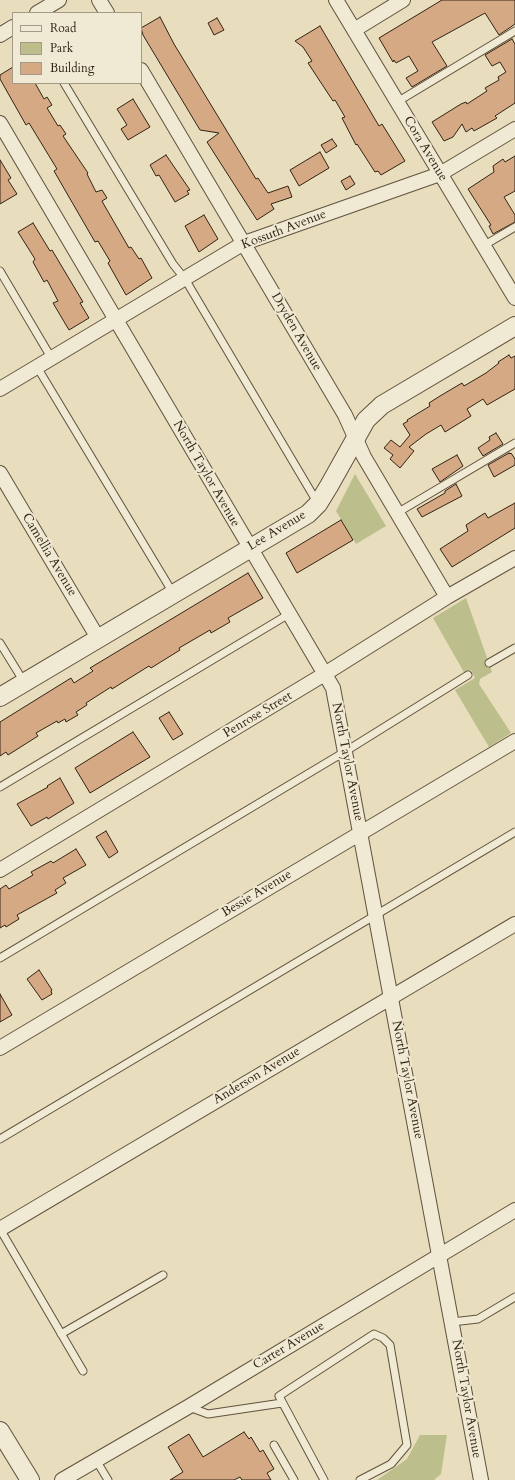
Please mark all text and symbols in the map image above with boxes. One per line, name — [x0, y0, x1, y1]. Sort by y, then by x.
legend — [12, 12, 142, 84]
text: Road — [50, 20, 76, 36]
text: Park — [50, 40, 73, 56]
text: Building — [50, 60, 94, 76]
street label: Cora Avenue — [400, 114, 450, 184]
street label: Kossuth Avenue — [239, 207, 329, 253]
street label: Dryden Avenue — [267, 290, 325, 374]
street label: North Taylor Avenue — [169, 418, 243, 530]
street label: Lee Avenue — [245, 507, 309, 555]
street label: Camellia Avenue — [18, 511, 80, 599]
street label: Penrose Street — [221, 688, 295, 742]
street label: North Taylor Avenue — [328, 701, 366, 823]
street label: Bessie Avenue — [219, 867, 295, 921]
street label: North Taylor Avenue — [388, 1019, 426, 1141]
street label: Anderson Avenue — [211, 1044, 303, 1108]
street label: Carter Avenue — [250, 1319, 328, 1373]
street label: North Taylor Avenue — [448, 1338, 484, 1460]

